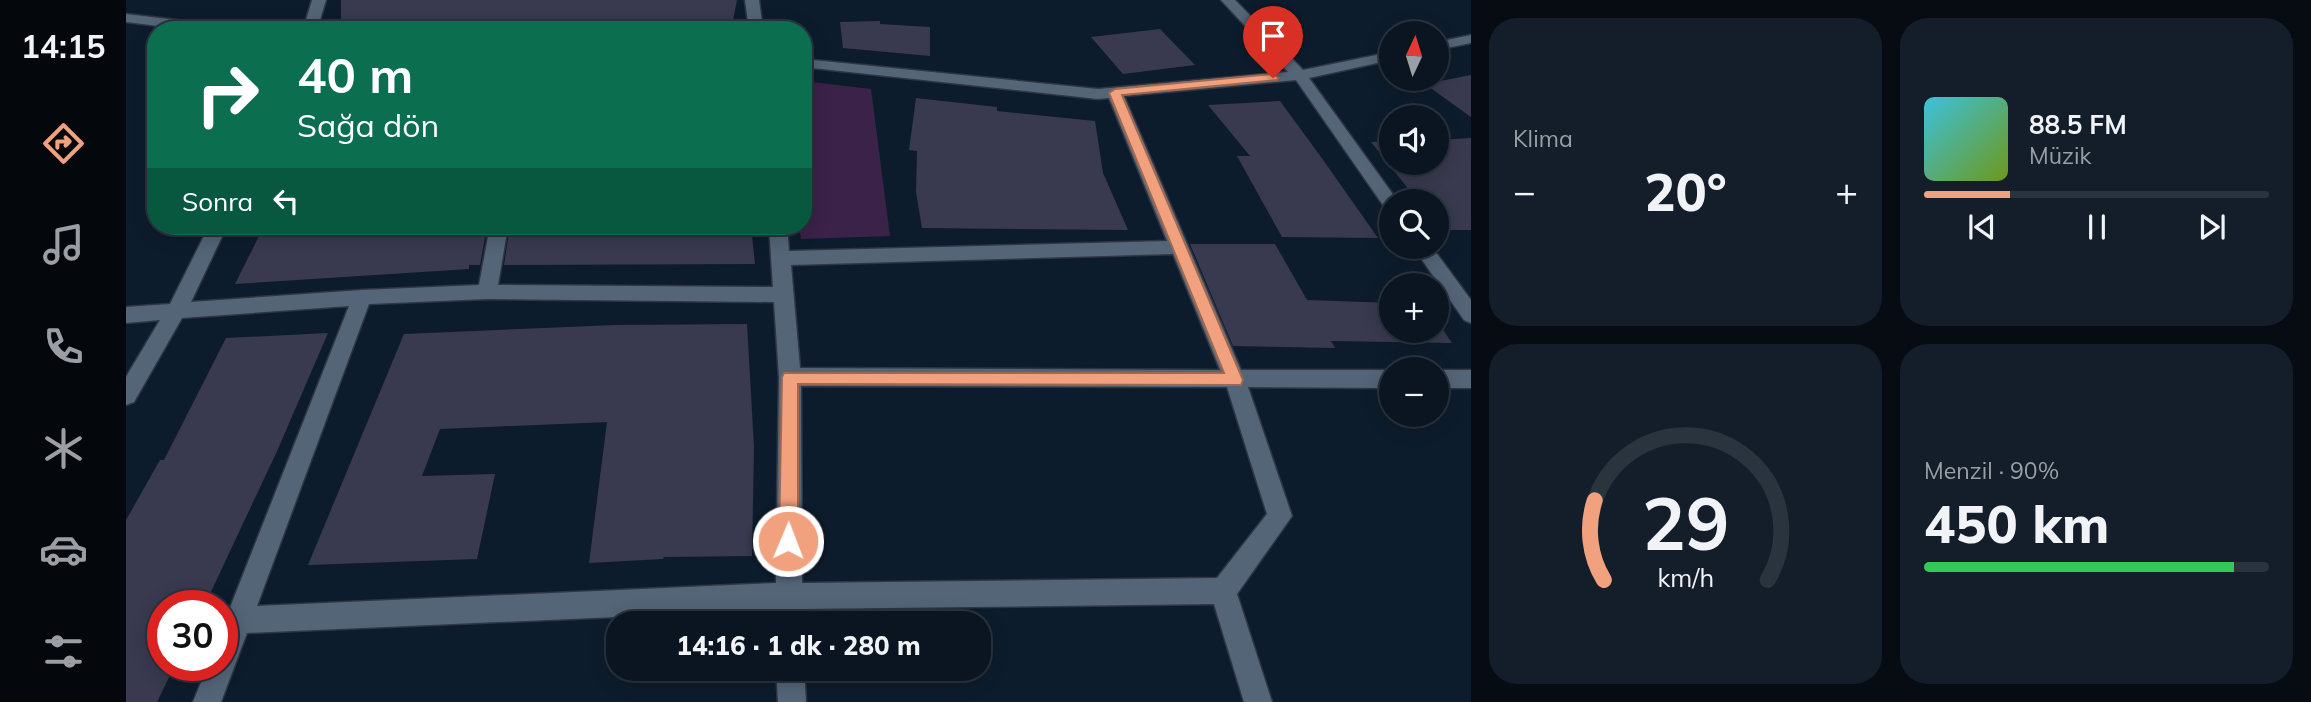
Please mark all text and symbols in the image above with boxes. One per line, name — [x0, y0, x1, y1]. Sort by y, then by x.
pin — [1243, 6, 1303, 78]
icon: arrive — [1254, 17, 1292, 55]
north arrow — [1379, 21, 1449, 91]
map controls — [1379, 21, 1449, 427]
text: 14:15 — [21, 26, 105, 66]
text: 40 m — [297, 44, 413, 105]
icon: right — [182, 49, 273, 140]
text: Sağa dön — [297, 105, 439, 145]
button: sound — [1379, 105, 1449, 175]
text: 88.5 FM — [2029, 108, 2127, 141]
icon: directions — [39, 119, 88, 168]
text: Klima — [1513, 124, 1573, 153]
text: Müzik — [2029, 141, 2091, 170]
text: 20° — [1644, 159, 1727, 224]
text: − — [1513, 167, 1536, 215]
text: + — [1835, 167, 1858, 215]
icon: left — [267, 182, 305, 220]
text: Sonra — [182, 185, 253, 218]
button: search — [1379, 189, 1449, 259]
icon: previous — [1963, 208, 2001, 246]
icon: pause — [2078, 208, 2116, 246]
icon: next — [2193, 208, 2231, 246]
icon: music — [39, 220, 88, 269]
button: + — [1379, 273, 1449, 343]
icon: phone — [39, 322, 88, 371]
button: − — [1379, 357, 1449, 427]
icon: climate — [39, 424, 88, 473]
text: Menzil · 90% — [1924, 456, 2059, 485]
text: 29 — [1642, 477, 1729, 568]
text: 450 km — [1924, 491, 2109, 556]
position arrow — [751, 504, 825, 578]
icon: car — [39, 525, 88, 574]
text: km/h — [1657, 562, 1714, 593]
speed limit sign: 30 — [147, 590, 238, 681]
icon: filters — [39, 627, 88, 676]
text: 14:16 · 1 dk · 280 m — [676, 629, 921, 662]

